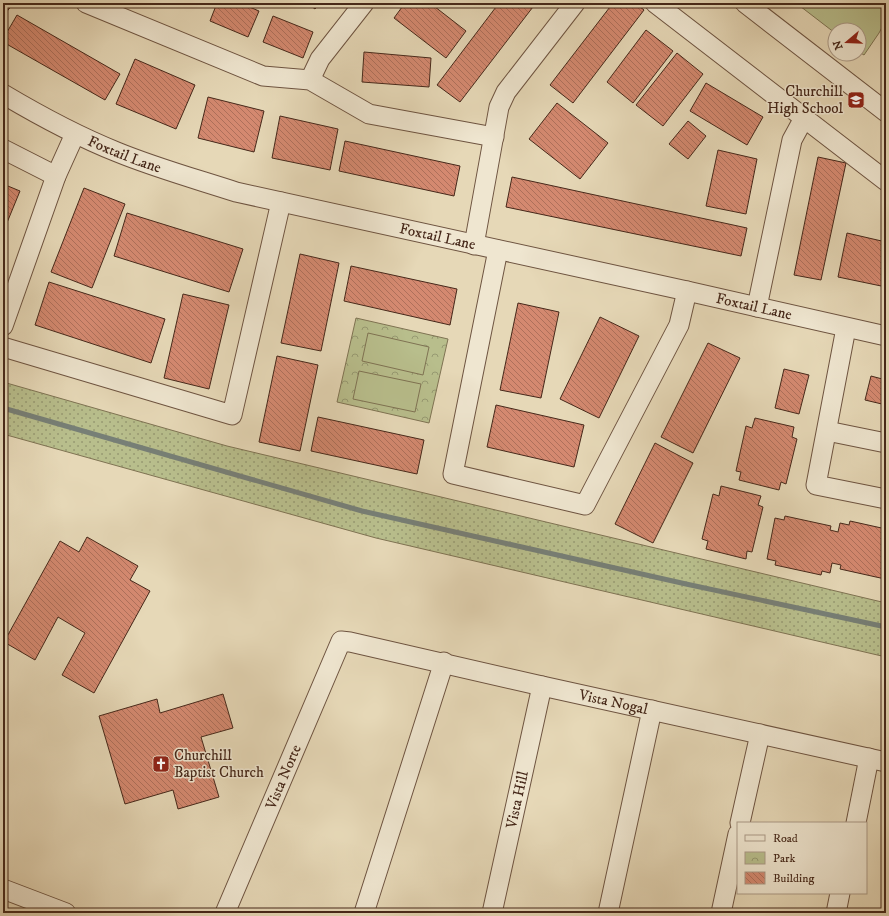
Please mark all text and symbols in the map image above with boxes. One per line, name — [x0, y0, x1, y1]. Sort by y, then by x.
north arrow — [827, 22, 867, 62]
text: N — [830, 38, 847, 51]
place label: Churchill High School — [767, 82, 843, 118]
school or university icon: Churchill High School — [846, 90, 866, 110]
street label: Foxtail Lane — [85, 131, 164, 177]
street label: Foxtail Lane — [398, 219, 477, 254]
street label: Foxtail Lane — [714, 288, 794, 324]
street label: Vista Nogal — [576, 685, 650, 719]
street label: Vista Norte — [260, 742, 305, 813]
place label: Churchill Baptist Church — [174, 746, 264, 782]
church icon: Churchill Baptist Church — [151, 754, 171, 774]
street label: Vista Hill — [501, 769, 533, 831]
legend — [737, 822, 867, 894]
text: Road — [773, 831, 798, 846]
text: Park — [773, 851, 795, 866]
text: Building — [773, 871, 814, 886]

